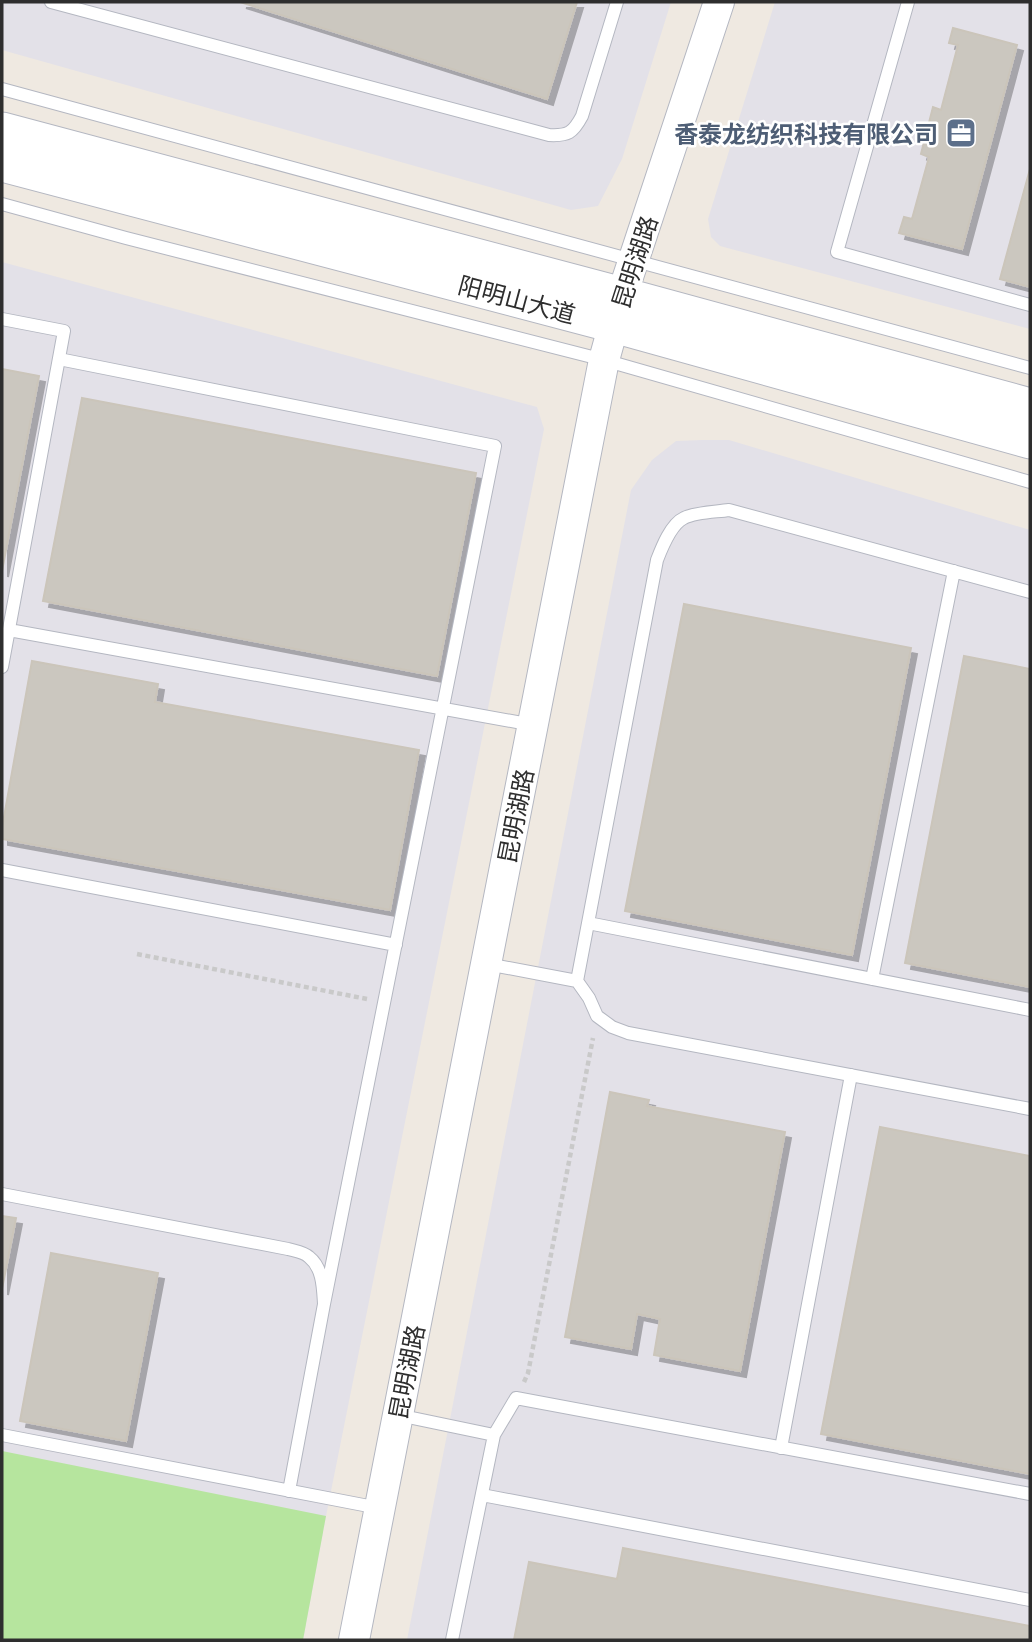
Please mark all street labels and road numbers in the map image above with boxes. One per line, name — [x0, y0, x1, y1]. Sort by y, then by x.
street label: 昆明湖路 — [605, 212, 663, 312]
street label: 阳明山大道 — [455, 269, 579, 329]
street label: 昆明湖路 — [492, 766, 538, 866]
street label: 昆明湖路 — [383, 1322, 429, 1422]

